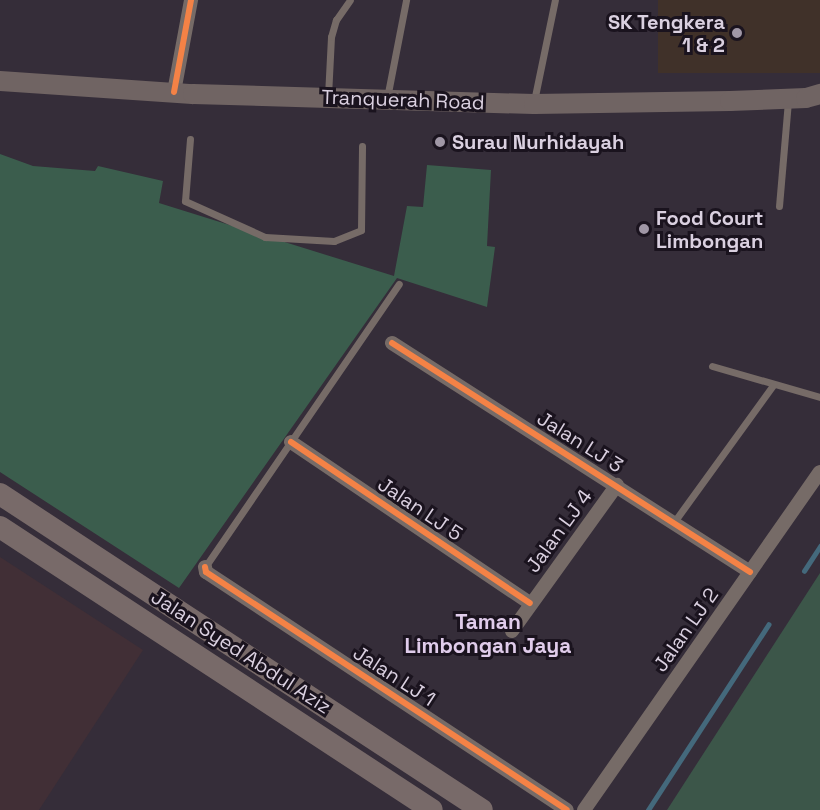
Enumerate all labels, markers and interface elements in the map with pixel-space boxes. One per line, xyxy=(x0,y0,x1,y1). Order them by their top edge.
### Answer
place label: SK Tengkera 1 & 2 xyxy=(607,10,725,57)
marker: SK Tengkera 1 & 2 xyxy=(730,26,744,40)
street label: Tranquerah Road xyxy=(321,85,485,115)
place label: Surau Nurhidayah xyxy=(452,130,624,154)
marker: Surau Nurhidayah xyxy=(433,135,447,149)
place label: Food Court Limbongan xyxy=(656,206,763,253)
marker: Food Court Limbongan xyxy=(637,222,651,236)
street label: Jalan LJ 3 xyxy=(533,406,627,478)
street label: Jalan LJ 5 xyxy=(373,472,467,546)
street label: Jalan LJ 4 xyxy=(521,485,597,577)
street label: Jalan LJ 2 xyxy=(648,584,724,676)
street label: Jalan Syed Abdul Aziz xyxy=(146,585,336,719)
district label: Taman Limbongan Jaya xyxy=(405,609,571,659)
street label: Jalan LJ 1 xyxy=(348,641,440,711)

